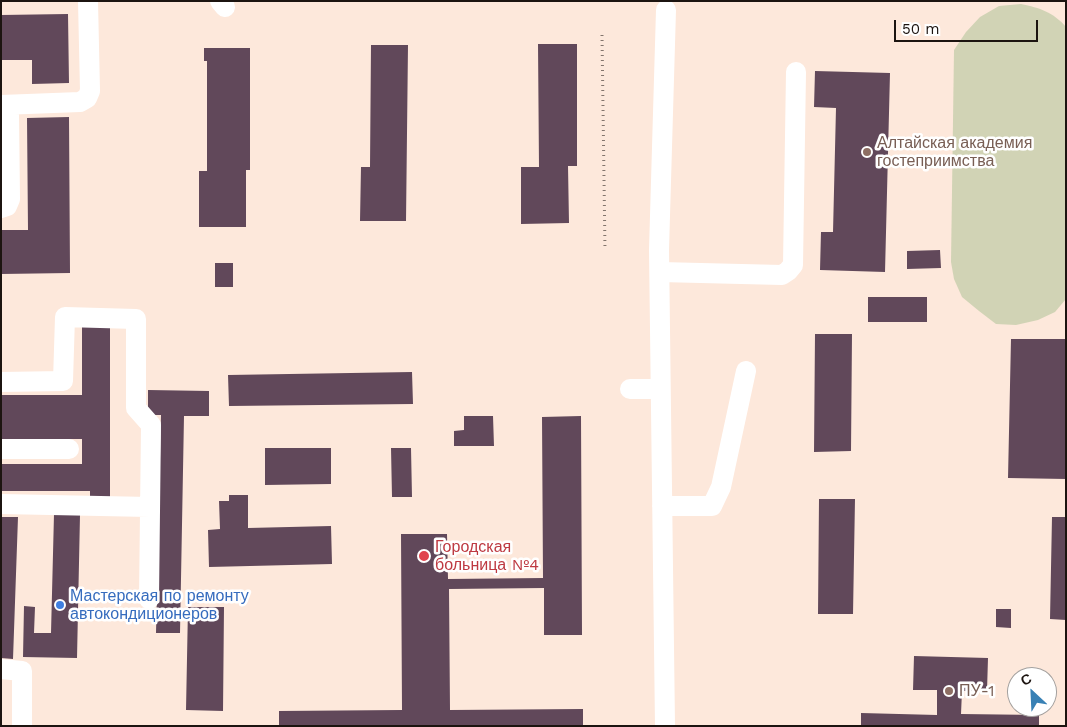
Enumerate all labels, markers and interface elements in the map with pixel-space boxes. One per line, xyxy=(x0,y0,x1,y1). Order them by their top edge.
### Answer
scale bar xyxy=(897,10,1041,42)
text: 50 m xyxy=(902,20,939,38)
place label: Алтайская академия гостеприимства xyxy=(877,133,1032,171)
marker: Алтайская академия гостеприимства xyxy=(861,146,873,158)
place label: Городская больница №4 xyxy=(435,537,539,575)
marker: Городская больница №4 xyxy=(417,549,431,563)
place label: Мастерская по ремонту автокондиционеров xyxy=(70,586,249,624)
marker: Мастерская по ремонту автокондиционеров xyxy=(54,599,66,611)
north arrow xyxy=(1007,667,1057,717)
text: С xyxy=(1018,670,1034,689)
place label: ПУ-1 xyxy=(959,681,994,701)
marker: ПУ-1 xyxy=(943,685,955,697)

